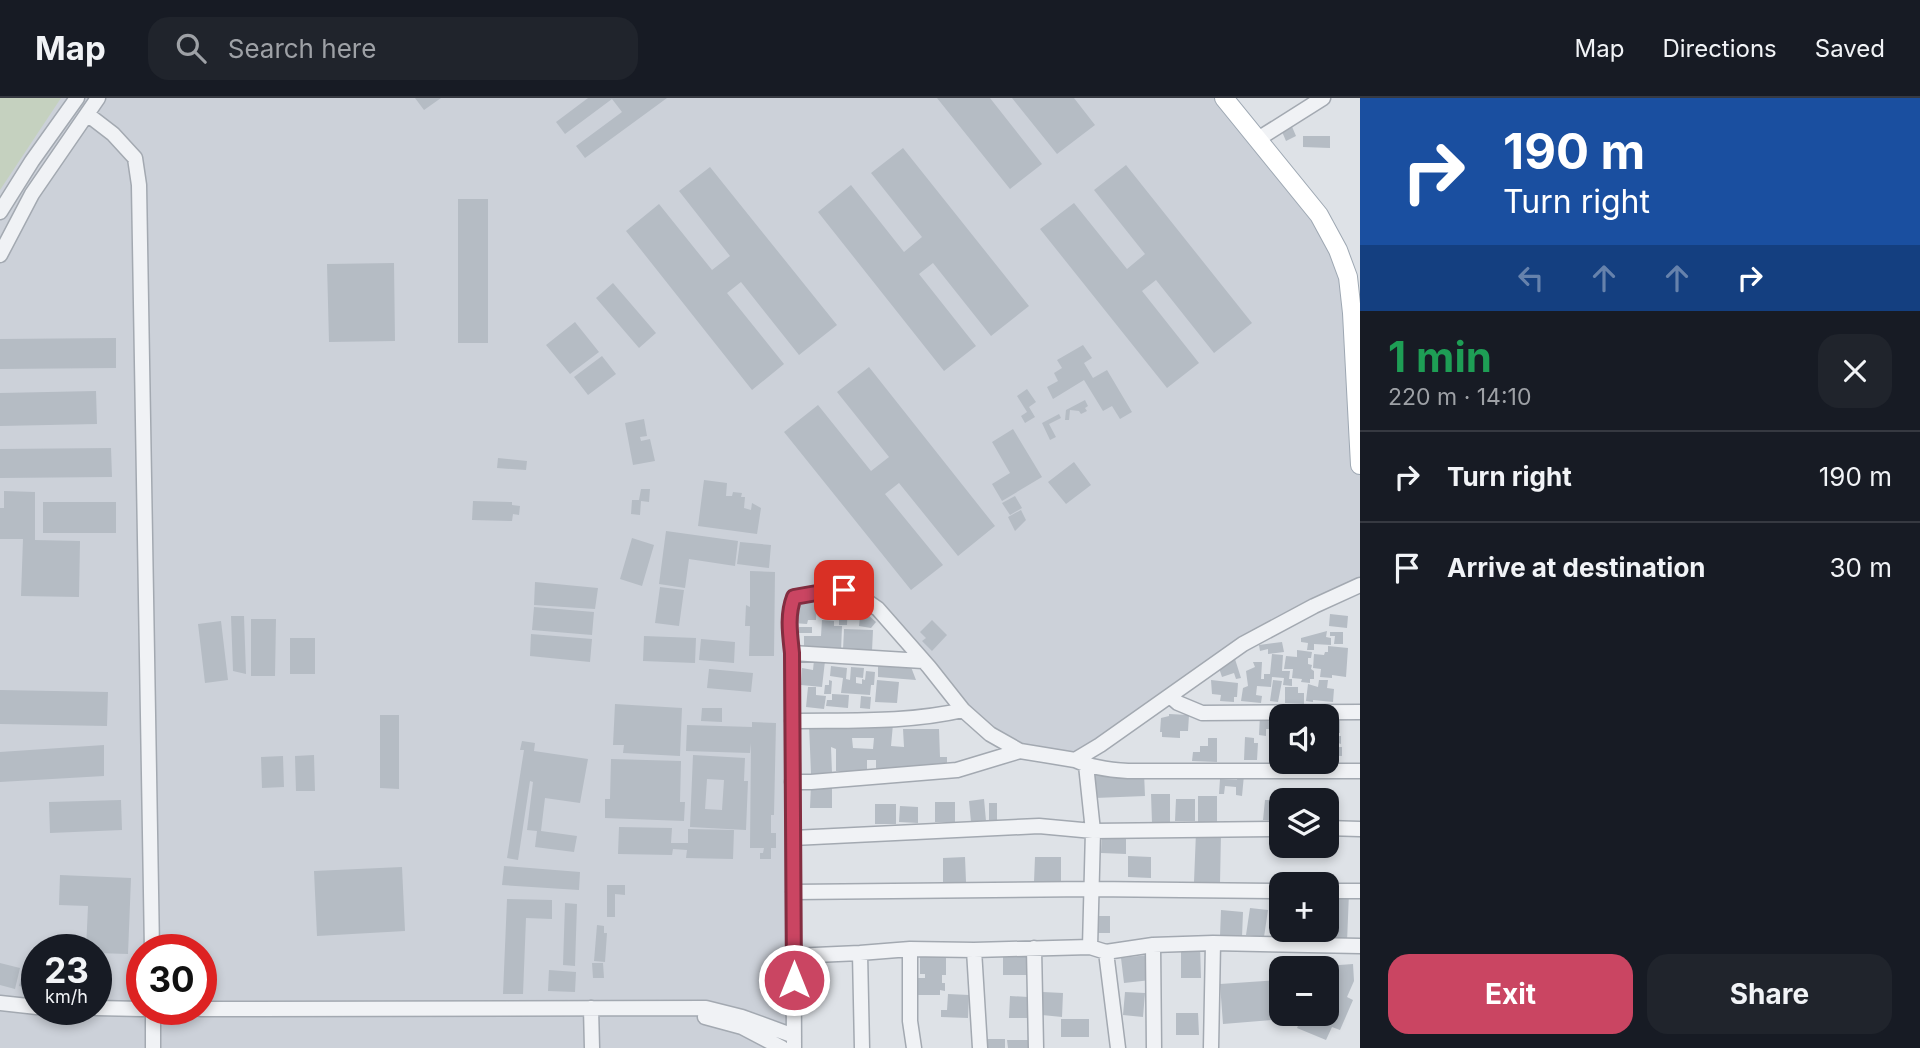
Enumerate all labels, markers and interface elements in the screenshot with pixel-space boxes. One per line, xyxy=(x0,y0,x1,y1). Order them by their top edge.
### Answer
search box xyxy=(148,17,638,80)
text: Map xyxy=(35,28,106,68)
icon: search xyxy=(172,29,210,67)
text: Search here xyxy=(228,33,376,64)
text: Map xyxy=(1575,34,1624,63)
text: Directions xyxy=(1662,34,1777,63)
text: Saved xyxy=(1815,34,1885,63)
text: 190 m xyxy=(1503,122,1645,181)
icon: right xyxy=(1388,126,1479,217)
text: Turn right xyxy=(1503,182,1650,221)
icon: left xyxy=(1512,259,1550,297)
icon: ahead xyxy=(1585,259,1623,297)
icon: ahead xyxy=(1658,259,1696,297)
icon: right xyxy=(1731,259,1769,297)
text: 1 min xyxy=(1388,331,1492,382)
button: close xyxy=(1818,334,1892,408)
text: 220 m · 14:10 xyxy=(1388,383,1531,411)
icon: right xyxy=(1388,458,1426,496)
text: Turn right xyxy=(1447,461,1572,492)
text: 190 m xyxy=(1819,461,1892,492)
icon: arrive xyxy=(1388,549,1426,587)
text: Arrive at destination xyxy=(1447,552,1706,583)
text: 30 m xyxy=(1829,552,1892,583)
pin xyxy=(814,560,874,620)
icon: arrive xyxy=(825,571,863,609)
map controls xyxy=(1269,704,1339,1026)
button: sound xyxy=(1269,704,1339,774)
button: layers xyxy=(1269,788,1339,858)
button: + xyxy=(1269,872,1339,942)
speed limit sign: 30 xyxy=(126,934,217,1025)
position arrow xyxy=(757,943,831,1017)
text: 23 xyxy=(44,949,89,991)
button: Exit xyxy=(1388,954,1633,1034)
button: Share xyxy=(1647,954,1892,1034)
button: − xyxy=(1269,956,1339,1026)
text: km/h xyxy=(45,986,88,1007)

